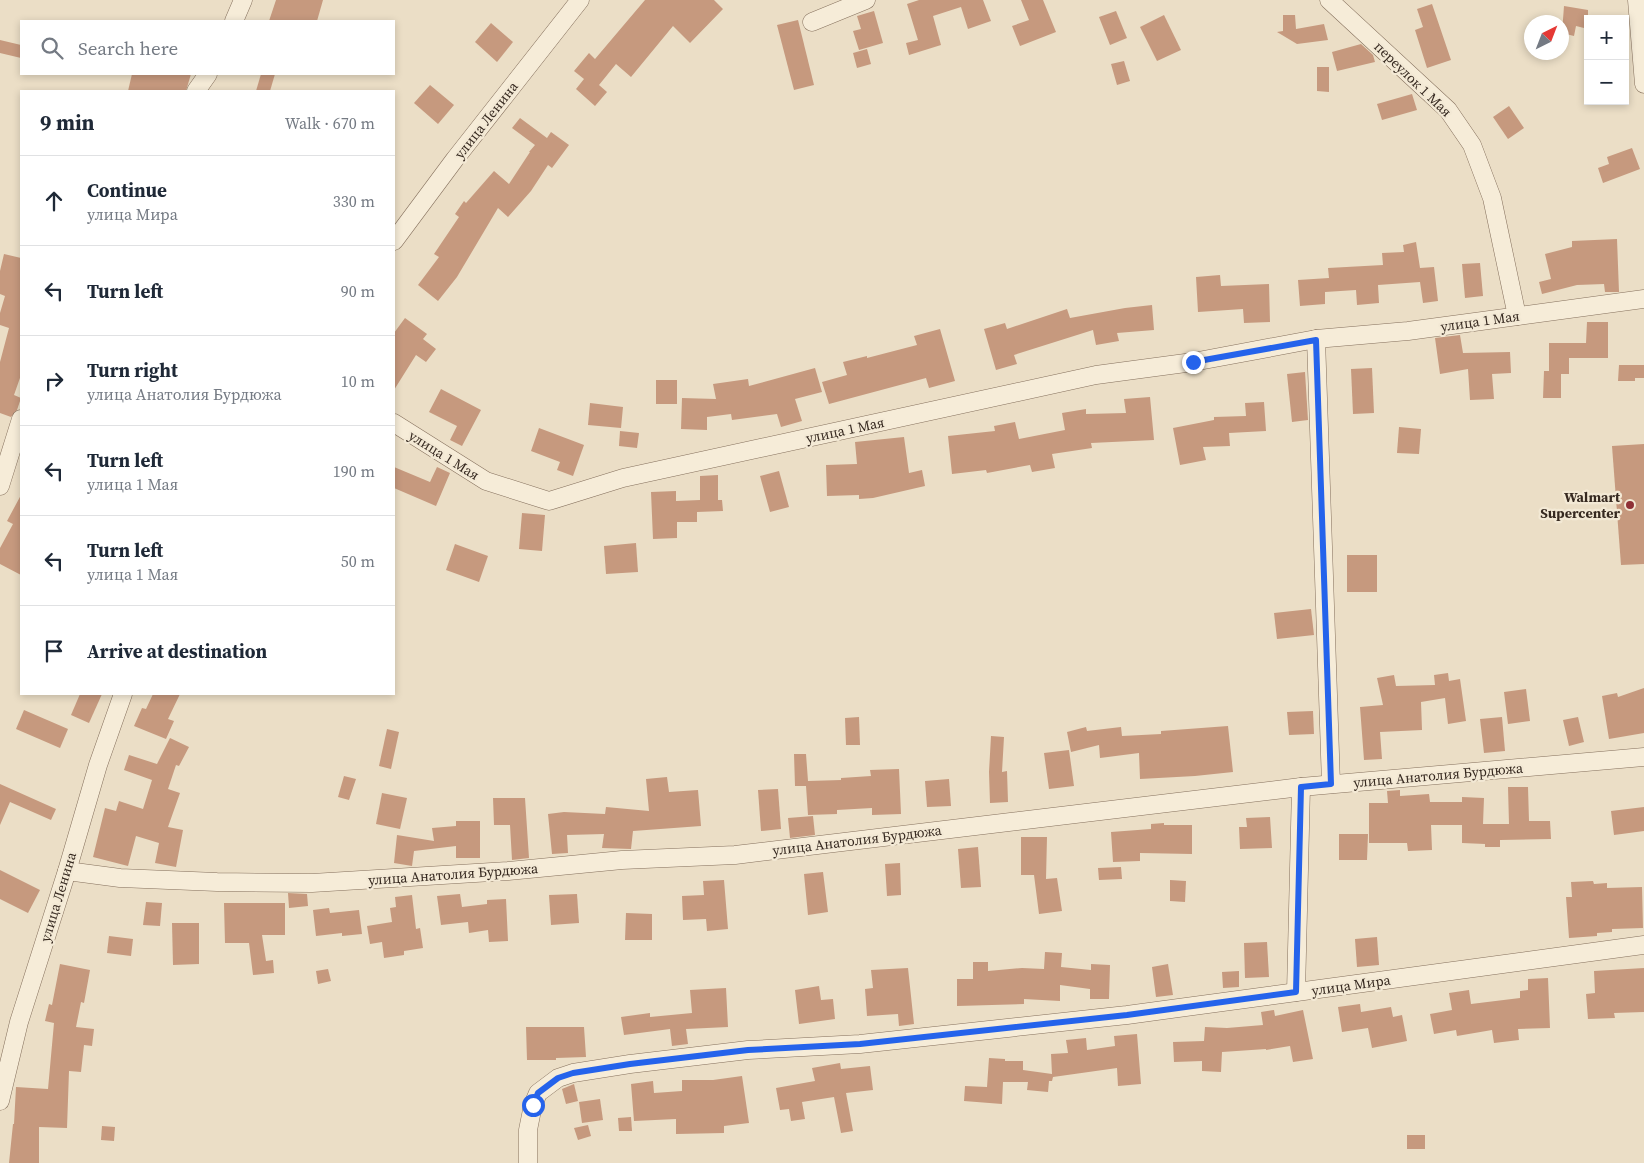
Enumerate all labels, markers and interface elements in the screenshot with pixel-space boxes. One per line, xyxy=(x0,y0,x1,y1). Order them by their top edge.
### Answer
north arrow xyxy=(1524,15,1569,60)
map controls xyxy=(1584,15,1629,105)
button: + xyxy=(1584,15,1629,60)
search box xyxy=(20,20,395,75)
icon: search xyxy=(38,34,66,62)
text: Search here xyxy=(78,35,178,61)
street label: переулок 1 Мая xyxy=(1370,37,1456,121)
button: − xyxy=(1584,60,1629,105)
street label: улица Ленина xyxy=(449,76,523,163)
text: 9 min xyxy=(40,108,95,137)
text: Walk · 670 m xyxy=(285,112,375,134)
text: Continue xyxy=(87,177,167,203)
icon: ahead xyxy=(40,187,68,215)
text: 330 m xyxy=(333,190,375,212)
text: улица Мира xyxy=(87,203,178,225)
icon: left xyxy=(40,277,68,305)
text: Turn left xyxy=(87,278,163,304)
text: 90 m xyxy=(341,280,375,302)
street label: улица 1 Мая xyxy=(1439,306,1521,336)
route end xyxy=(1182,351,1205,374)
text: Turn right xyxy=(87,357,178,383)
icon: right xyxy=(40,367,68,395)
text: 10 m xyxy=(341,370,375,392)
text: улица Анатолия Бурдюжа xyxy=(87,383,282,405)
street label: улица 1 Мая xyxy=(804,412,886,448)
street label: улица 1 Мая xyxy=(405,425,483,485)
text: Turn left xyxy=(87,447,163,473)
icon: left xyxy=(40,457,68,485)
text: 190 m xyxy=(333,460,375,482)
text: улица 1 Мая xyxy=(87,473,178,495)
place label: Walmart Supercenter xyxy=(1540,487,1621,523)
marker: Walmart Supercenter xyxy=(1624,499,1636,511)
text: Turn left xyxy=(87,537,163,563)
icon: left xyxy=(40,547,68,575)
text: 50 m xyxy=(341,550,375,572)
text: улица 1 Мая xyxy=(87,563,178,585)
icon: arrive xyxy=(40,637,68,665)
text: Arrive at destination xyxy=(87,638,267,664)
street label: улица Анатолия Бурдюжа xyxy=(1352,758,1525,792)
street label: улица Анатолия Бурдюжа xyxy=(771,820,944,860)
street label: улица Ленина xyxy=(35,849,81,944)
street label: улица Анатолия Бурдюжа xyxy=(367,858,539,890)
street label: улица Мира xyxy=(1310,969,1393,1000)
route start xyxy=(522,1094,545,1117)

